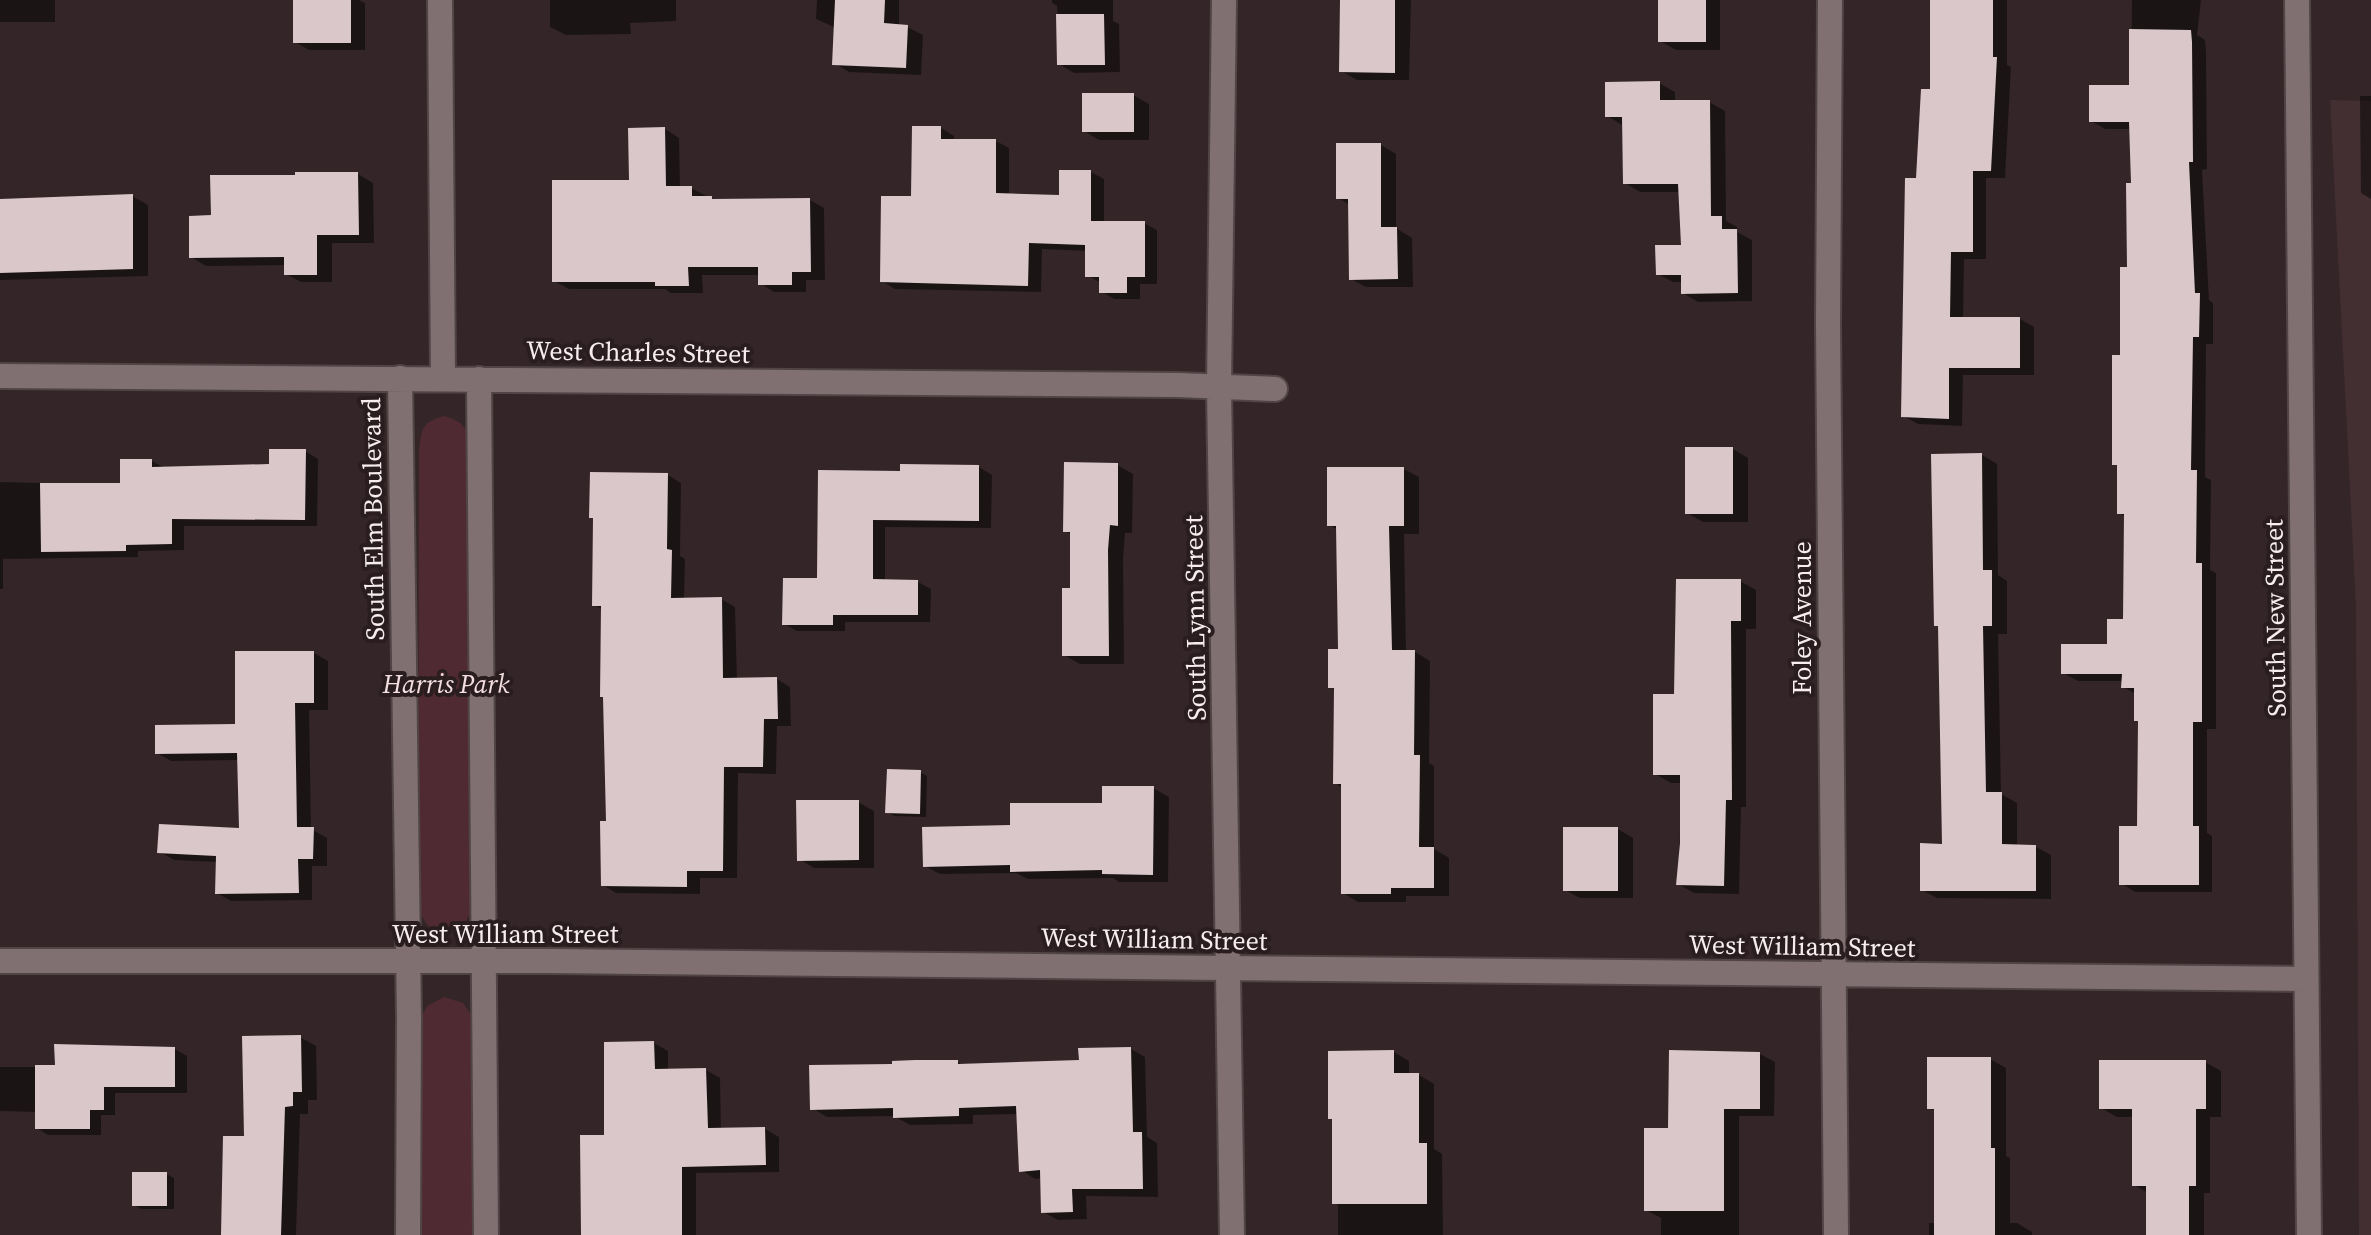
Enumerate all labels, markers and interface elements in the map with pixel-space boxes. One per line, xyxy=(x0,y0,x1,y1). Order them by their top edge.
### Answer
street label: West Charles Street xyxy=(526,332,751,372)
street label: South Elm Boulevard xyxy=(353,397,393,641)
street label: South Lynn Street xyxy=(1175,514,1215,721)
street label: South New Street xyxy=(2255,518,2295,717)
street label: Foley Avenue xyxy=(1784,541,1820,695)
park label: Harris Park xyxy=(382,666,510,702)
street label: West William Street xyxy=(392,916,619,952)
street label: West William Street xyxy=(1040,919,1268,959)
street label: West William Street xyxy=(1688,926,1916,966)

